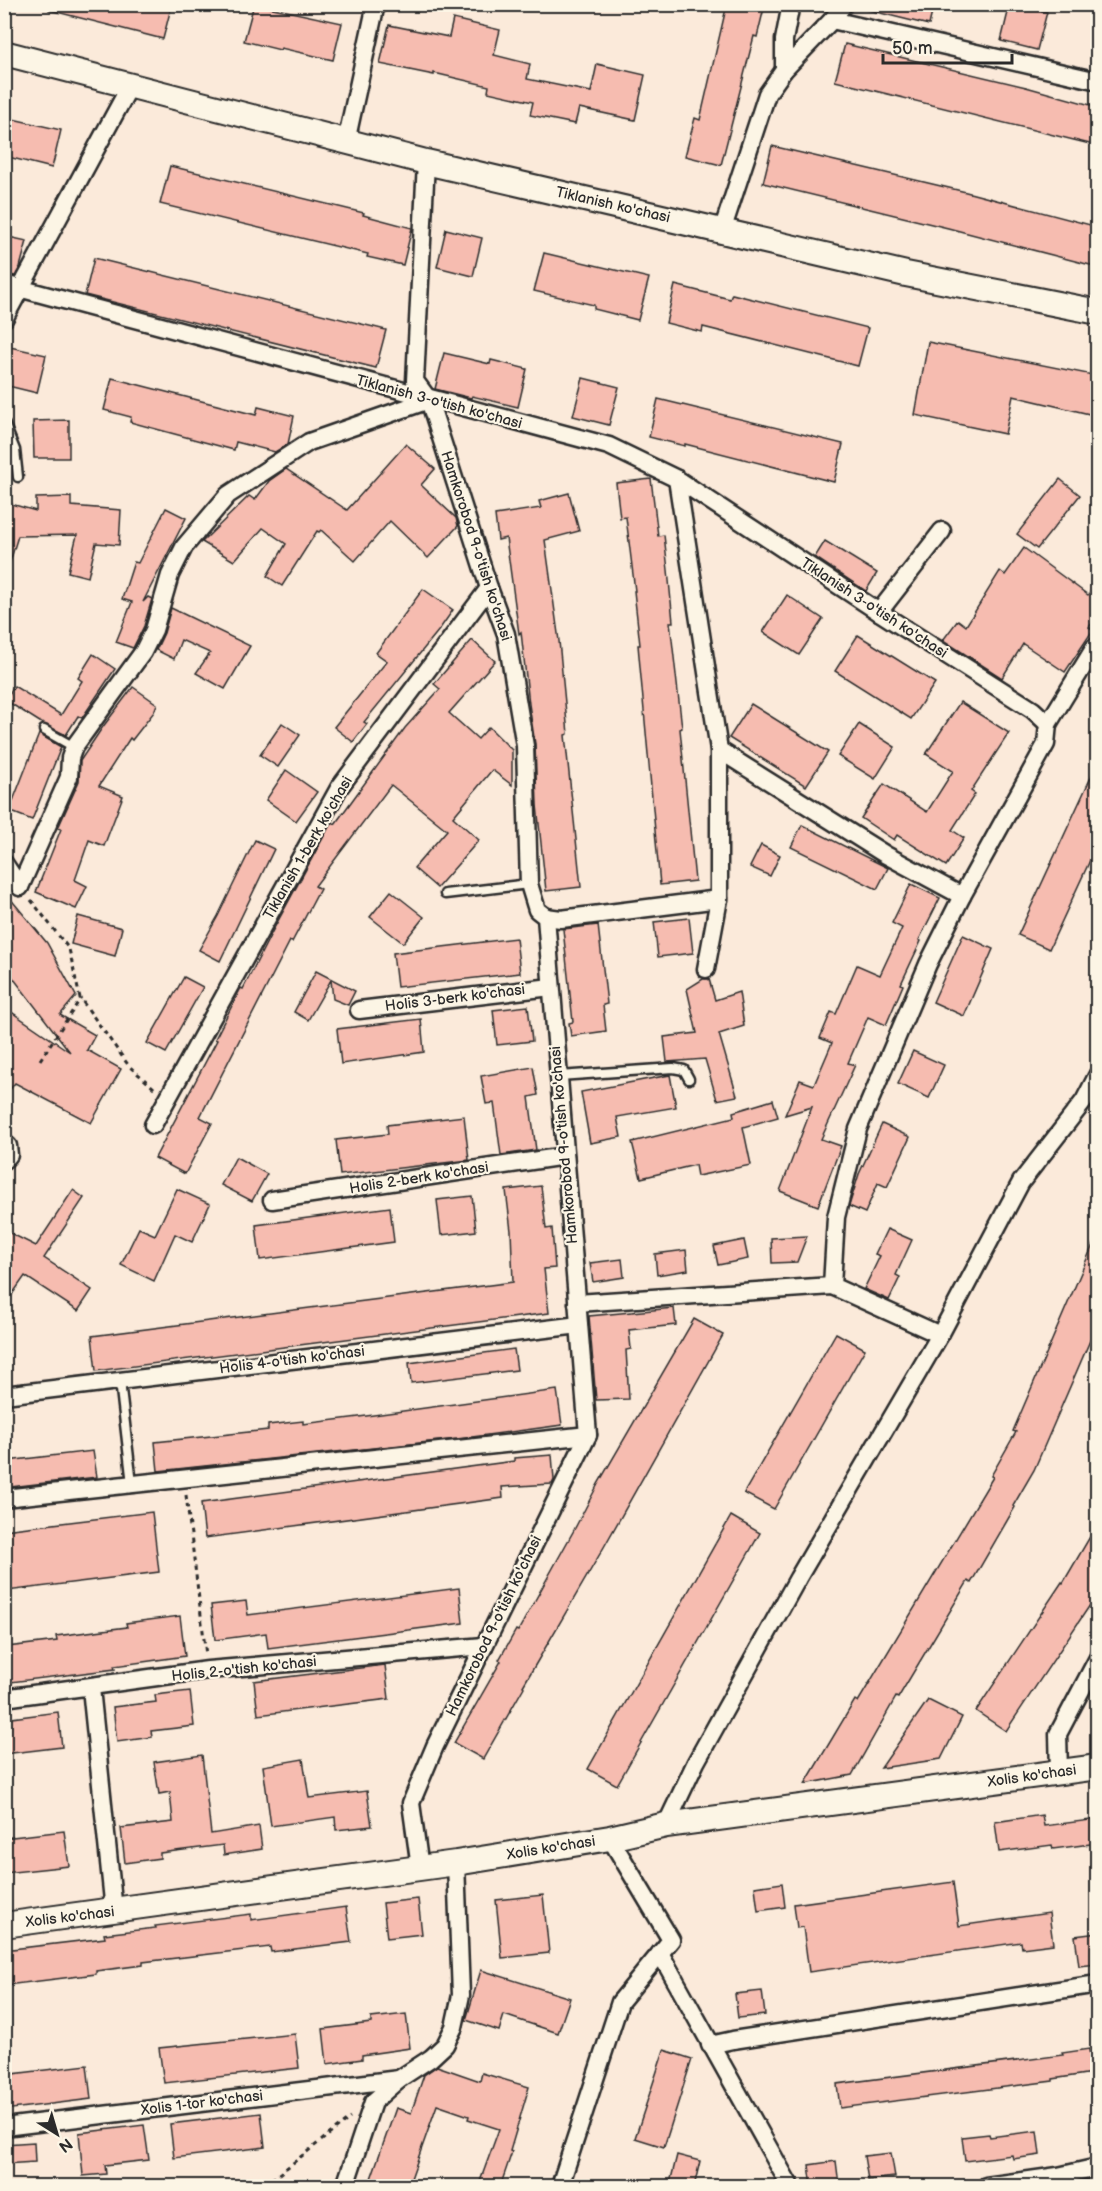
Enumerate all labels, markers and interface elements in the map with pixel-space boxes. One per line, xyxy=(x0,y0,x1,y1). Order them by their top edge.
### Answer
scale bar xyxy=(883,27,1012,65)
text: 50 m xyxy=(892,38,933,59)
street label: Tiklanish ko'chasi xyxy=(554,183,672,227)
street label: Tiklanish 3-o'tish ko'chasi xyxy=(354,371,524,433)
street label: Hamkorobod 9-o'tish ko'chasi xyxy=(436,449,516,643)
street label: Tiklanish 3-o'tish ko'chasi xyxy=(797,553,951,663)
street label: Tiklanish 1-berk ko'chasi xyxy=(259,773,357,923)
street label: Holis 3-berk ko'chasi xyxy=(384,980,526,1016)
street label: Hamkorobod 9-o'tish ko'chasi xyxy=(546,1045,582,1245)
street label: Holis 2-berk ko'chasi xyxy=(348,1158,490,1198)
street label: Holis 4-o'tish ko'chasi xyxy=(218,1342,366,1378)
street label: Hamkorobod 9-o'tish ko'chasi xyxy=(442,1533,546,1719)
street label: Holis 2-o'tish ko'chasi xyxy=(170,1652,318,1686)
street label: Xolis ko'chasi xyxy=(985,1760,1078,1792)
street label: Xolis ko'chasi xyxy=(504,1832,597,1865)
street label: Xolis ko'chasi xyxy=(23,1902,116,1932)
street label: Xolis 1-tor ko'chasi xyxy=(139,2086,264,2120)
north arrow xyxy=(27,2104,87,2164)
text: N xyxy=(55,2134,76,2156)

